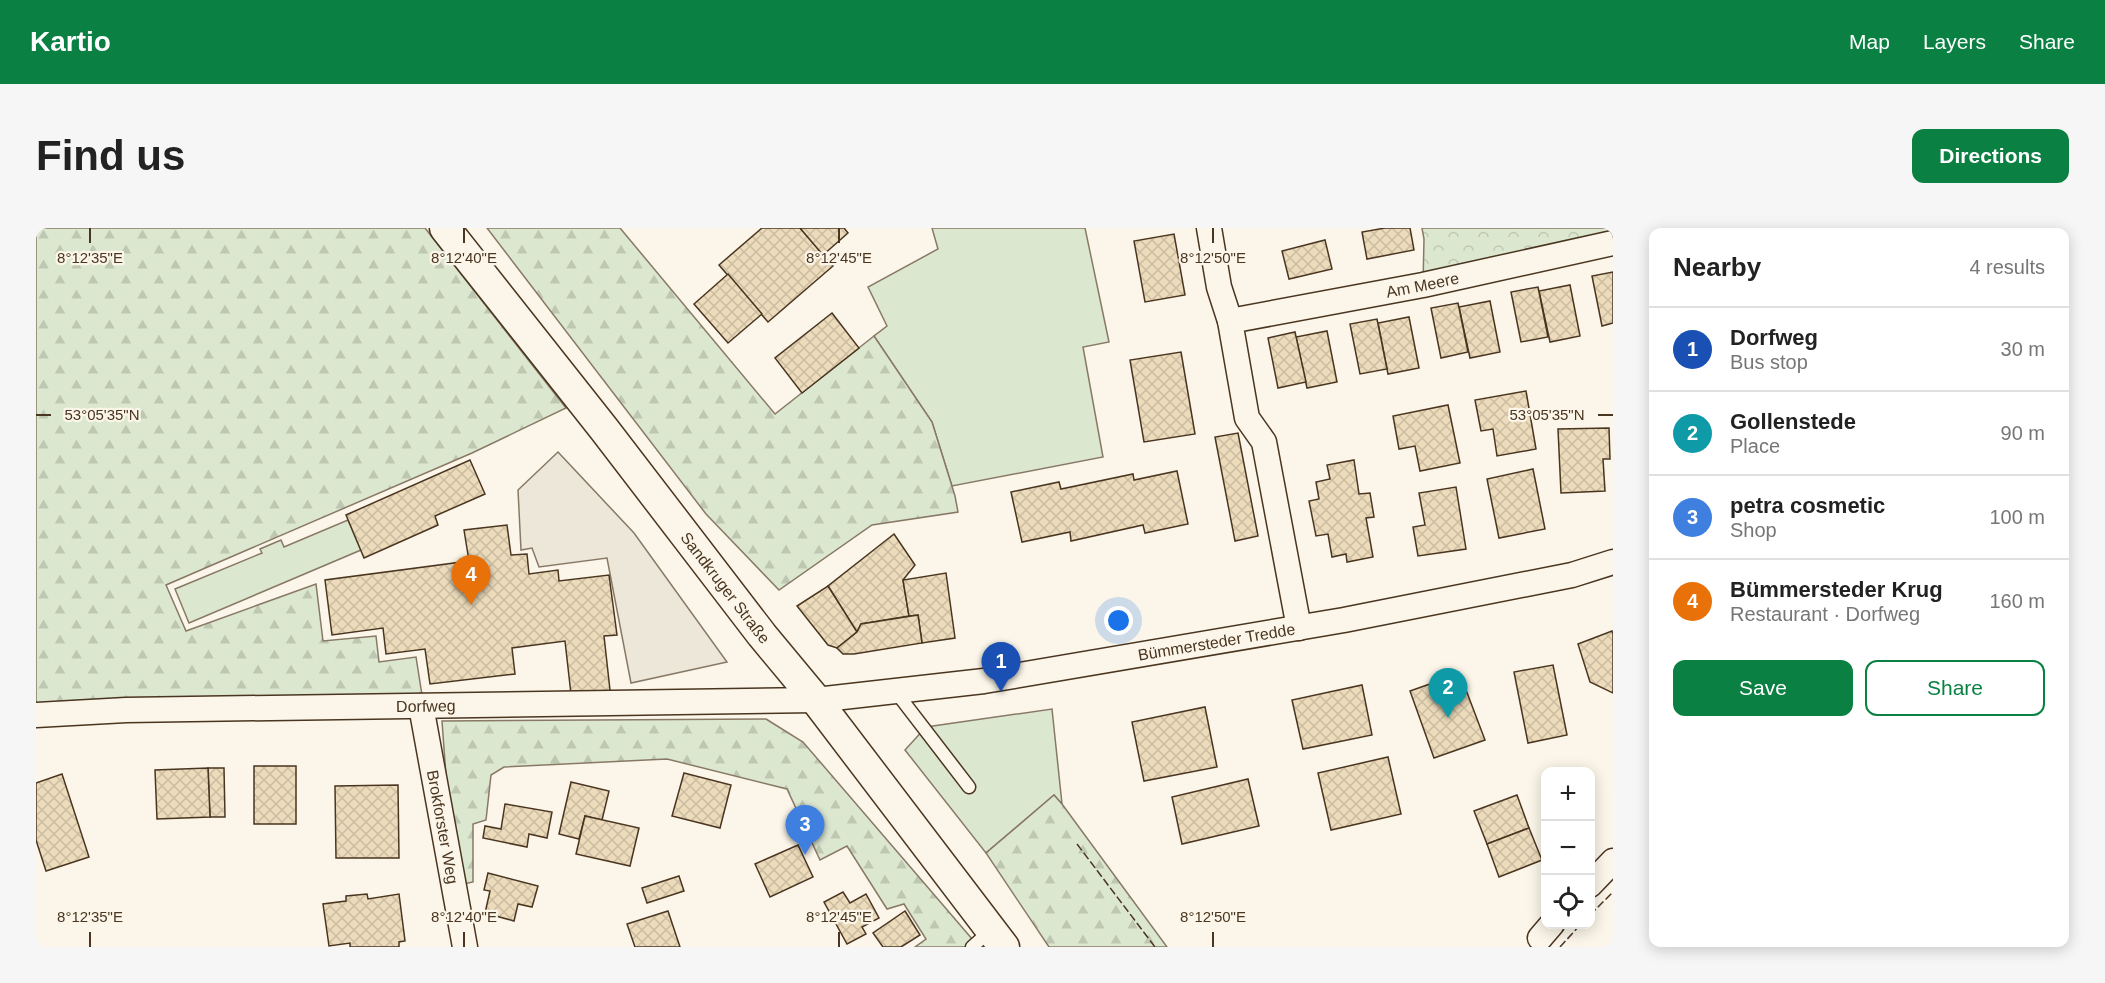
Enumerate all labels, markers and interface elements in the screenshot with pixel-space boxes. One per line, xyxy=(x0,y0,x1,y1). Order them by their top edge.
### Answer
text: Kartio xyxy=(30,26,111,57)
text: Map xyxy=(1849,30,1890,53)
text: Layers xyxy=(1923,30,1986,53)
text: Share xyxy=(2019,30,2075,53)
button: Directions xyxy=(1912,129,2069,183)
text: Find us xyxy=(36,132,185,179)
text: 8°12'35"E xyxy=(57,249,123,266)
text: 8°12'40"E xyxy=(431,249,497,266)
text: 8°12'45"E xyxy=(806,249,872,266)
text: 8°12'50"E xyxy=(1180,249,1246,266)
text: Nearby xyxy=(1673,252,1761,282)
text: 4 results xyxy=(1969,256,2045,278)
street label: Am Meere xyxy=(1385,269,1461,301)
text: Dorfweg xyxy=(1730,325,1818,350)
text: 1 xyxy=(1687,338,1698,360)
text: 30 m xyxy=(2001,338,2045,360)
text: Bus stop xyxy=(1730,351,1808,373)
text: 53°05'35"N xyxy=(64,406,140,423)
text: 53°05'35"N xyxy=(1509,406,1585,423)
text: Gollenstede xyxy=(1730,409,1856,434)
text: 2 xyxy=(1687,422,1698,444)
text: 90 m xyxy=(2001,422,2045,444)
text: Place xyxy=(1730,435,1780,457)
text: petra cosmetic xyxy=(1730,493,1885,518)
text: 3 xyxy=(1687,506,1698,528)
text: 100 m xyxy=(1989,506,2045,528)
text: Shop xyxy=(1730,519,1777,541)
street label: Sandkruger Straße xyxy=(677,529,773,647)
pin: 4 xyxy=(452,556,490,605)
text: Bümmersteder Krug xyxy=(1730,577,1943,602)
text: 4 xyxy=(1687,590,1698,612)
text: 160 m xyxy=(1989,590,2045,612)
text: Restaurant · Dorfweg xyxy=(1730,603,1920,625)
your location xyxy=(1104,606,1133,635)
street label: Bümmersteder Tredde xyxy=(1137,620,1297,664)
pin: 1 xyxy=(982,642,1020,692)
button: Save xyxy=(1673,660,1853,716)
button: Share xyxy=(1865,660,2045,716)
pin: 2 xyxy=(1428,668,1468,718)
street label: Dorfweg xyxy=(396,697,456,715)
map controls xyxy=(1541,767,1595,929)
button: + xyxy=(1541,767,1595,821)
street label: Brokforster Weg xyxy=(424,769,461,885)
pin: 3 xyxy=(786,806,824,855)
button: − xyxy=(1541,821,1595,875)
button: locate xyxy=(1541,875,1595,929)
text: 8°12'35"E xyxy=(57,908,123,925)
text: 8°12'40"E xyxy=(431,908,497,925)
text: 8°12'45"E xyxy=(806,908,872,925)
text: 8°12'50"E xyxy=(1180,908,1246,925)

